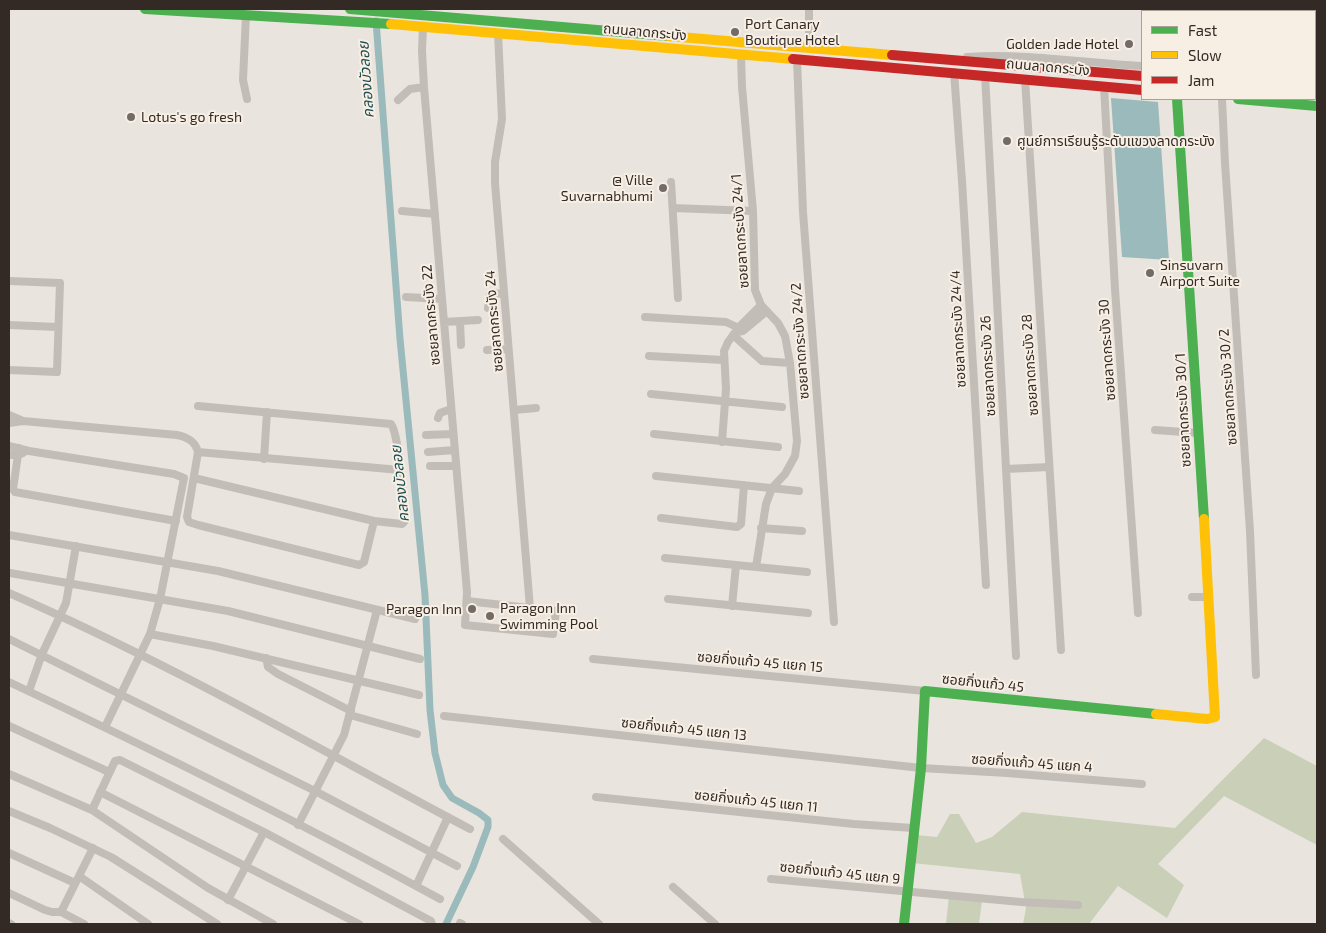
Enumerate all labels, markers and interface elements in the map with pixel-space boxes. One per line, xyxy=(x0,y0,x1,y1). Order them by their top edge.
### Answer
legend xyxy=(1141,10,1316,100)
place label: Port Canary Boutique Hotel xyxy=(745,16,839,48)
street label: ถนนลาดกระบัง xyxy=(603,20,687,44)
text: Fast xyxy=(1188,21,1217,39)
marker: Port Canary Boutique Hotel xyxy=(729,26,741,38)
place label: Golden Jade Hotel xyxy=(1006,36,1119,52)
marker: Golden Jade Hotel xyxy=(1123,38,1135,50)
water label: คลองบัวลอย xyxy=(354,41,378,119)
text: Slow xyxy=(1188,46,1222,64)
street label: ถนนลาดกระบัง xyxy=(1006,55,1090,79)
text: Jam xyxy=(1188,71,1214,89)
place label: Lotus's go fresh xyxy=(141,109,242,125)
marker: Lotus's go fresh xyxy=(125,111,137,123)
place label: ศูนย์การเรียนรู้ระดับแขวงลาดกระบัง xyxy=(1017,133,1215,149)
marker: ศูนย์การเรียนรู้ระดับแขวงลาดกระบัง xyxy=(1001,135,1013,147)
place label: @ Ville Suvarnabhumi xyxy=(561,172,653,204)
street label: ซอยลาดกระบัง 24/1 xyxy=(728,173,752,289)
marker: @ Ville Suvarnabhumi xyxy=(657,182,669,194)
place label: Sinsuvarn Airport Suite xyxy=(1160,257,1240,290)
street label: ซอยลาดกระบัง 22 xyxy=(418,264,444,366)
marker: Sinsuvarn Airport Suite xyxy=(1144,267,1156,279)
street label: ซอยลาดกระบัง 24 xyxy=(481,269,507,373)
street label: ซอยลาดกระบัง 24/4 xyxy=(947,270,969,388)
street label: ซอยลาดกระบัง 24/2 xyxy=(788,282,812,400)
street label: ซอยลาดกระบัง 30 xyxy=(1095,299,1119,401)
street label: ซอยลาดกระบัง 28 xyxy=(1018,314,1042,416)
street label: ซอยลาดกระบัง 26 xyxy=(977,315,999,417)
street label: ซอยลาดกระบัง 30/2 xyxy=(1216,328,1240,446)
street label: ซอยลาดกระบัง 30/1 xyxy=(1172,352,1194,468)
water label: คลองบัวลอย xyxy=(387,445,413,523)
place label: Paragon Inn Swimming Pool xyxy=(500,600,598,632)
place label: Paragon Inn xyxy=(386,601,462,617)
marker: Paragon Inn xyxy=(466,603,478,615)
marker: Paragon Inn Swimming Pool xyxy=(484,610,496,622)
street label: ซอยกิ่งแก้ว 45 แยก 15 xyxy=(696,648,824,676)
street label: ซอยกิ่งแก้ว 45 xyxy=(941,670,1025,696)
street label: ซอยกิ่งแก้ว 45 แยก 13 xyxy=(620,714,748,744)
street label: ซอยกิ่งแก้ว 45 แยก 4 xyxy=(971,750,1093,776)
street label: ซอยกิ่งแก้ว 45 แยก 11 xyxy=(693,786,819,816)
street label: ซอยกิ่งแก้ว 45 แยก 9 xyxy=(779,858,901,888)

